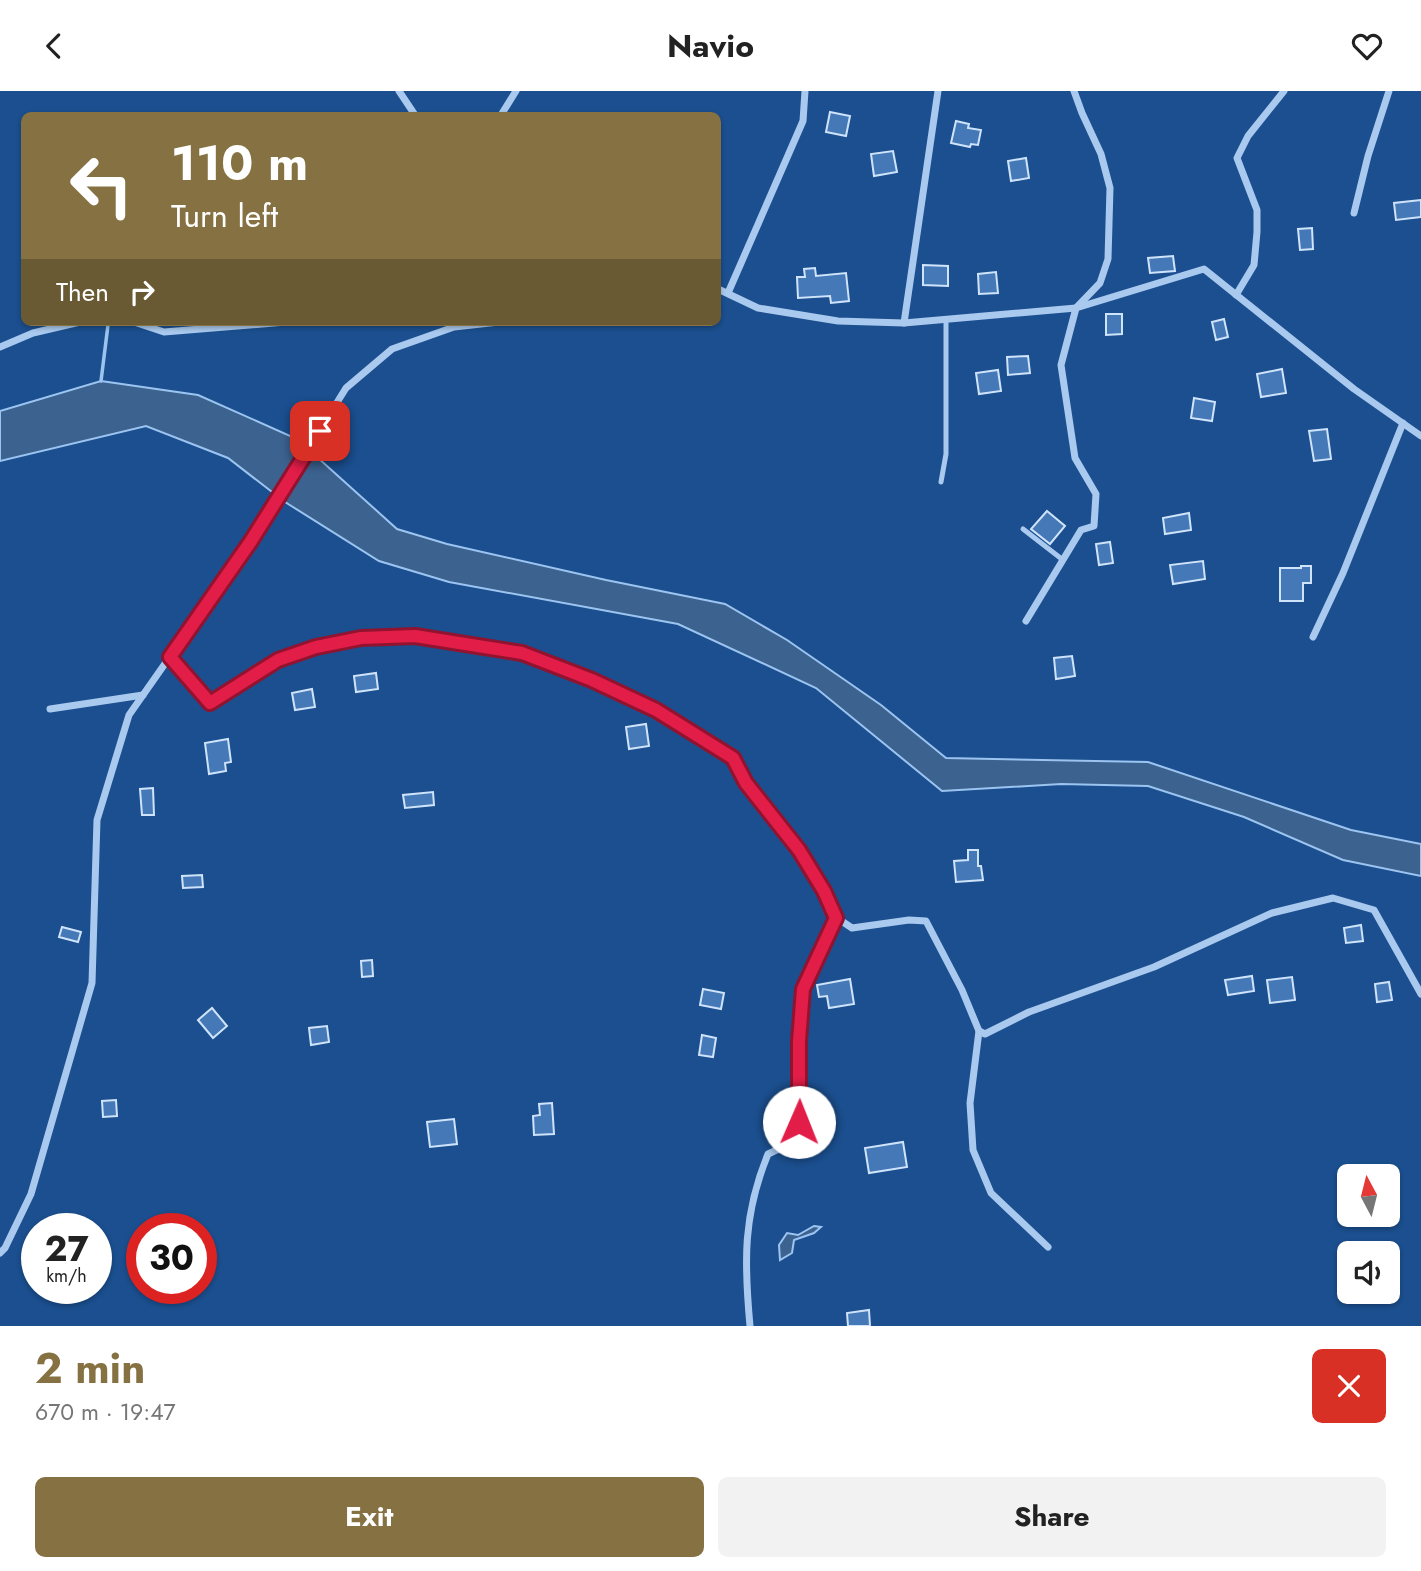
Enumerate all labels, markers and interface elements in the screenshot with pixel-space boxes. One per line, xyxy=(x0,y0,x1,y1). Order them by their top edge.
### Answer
text: Navio xyxy=(667,23,754,69)
icon: back xyxy=(35,27,73,65)
icon: heart xyxy=(1348,27,1386,65)
text: 110 m xyxy=(171,128,308,198)
icon: left xyxy=(56,140,147,231)
text: Turn left xyxy=(171,193,278,239)
text: Then xyxy=(56,273,109,311)
icon: right xyxy=(123,273,161,311)
pin xyxy=(290,401,350,461)
icon: arrive xyxy=(301,412,339,450)
position arrow xyxy=(762,1085,836,1159)
north arrow xyxy=(1337,1164,1400,1227)
map controls xyxy=(1337,1164,1400,1304)
speed limit sign: 30 xyxy=(126,1213,217,1304)
text: 27 xyxy=(44,1224,89,1274)
button: sound xyxy=(1337,1241,1400,1304)
text: km/h xyxy=(46,1263,87,1289)
text: 2 min xyxy=(35,1338,145,1399)
button: close xyxy=(1312,1349,1386,1423)
text: 670 m · 19:47 xyxy=(35,1395,176,1429)
button: Exit xyxy=(35,1477,704,1557)
button: Share xyxy=(718,1477,1386,1557)

